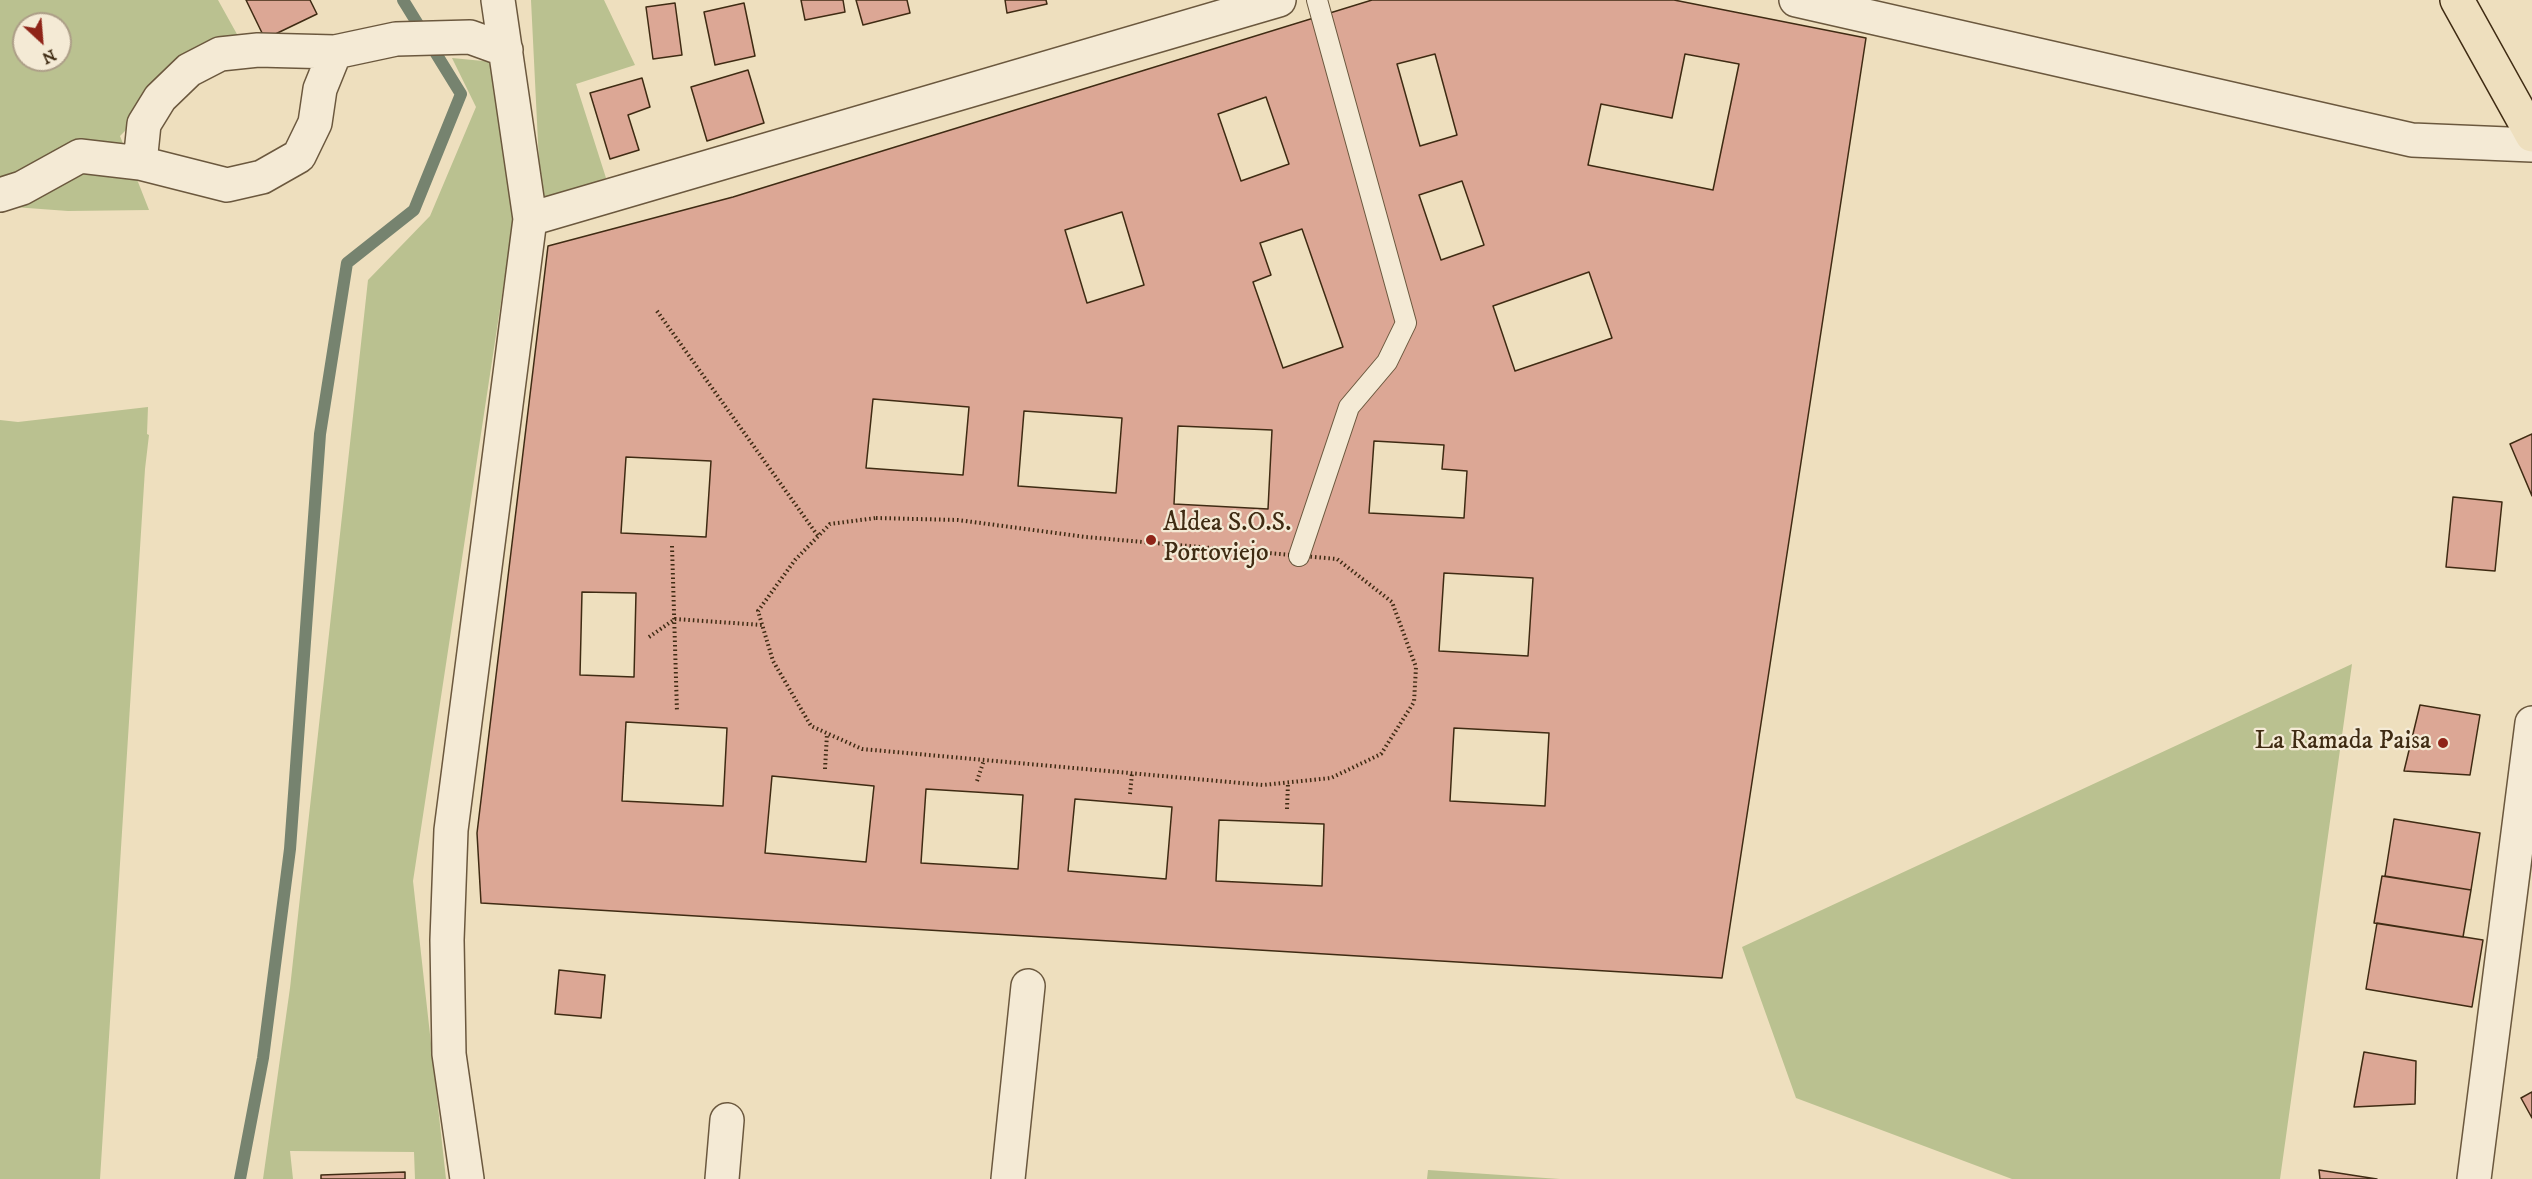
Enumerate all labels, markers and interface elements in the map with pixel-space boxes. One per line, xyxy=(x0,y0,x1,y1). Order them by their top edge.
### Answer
north arrow xyxy=(12,12,72,72)
text: N xyxy=(39,45,59,68)
place label: Aldea S.O.S. Portoviejo xyxy=(1163,509,1291,570)
marker: Aldea S.O.S. Portoviejo xyxy=(1144,533,1158,547)
place label: La Ramada Paisa xyxy=(2255,727,2431,759)
marker: La Ramada Paisa xyxy=(2436,736,2450,750)

